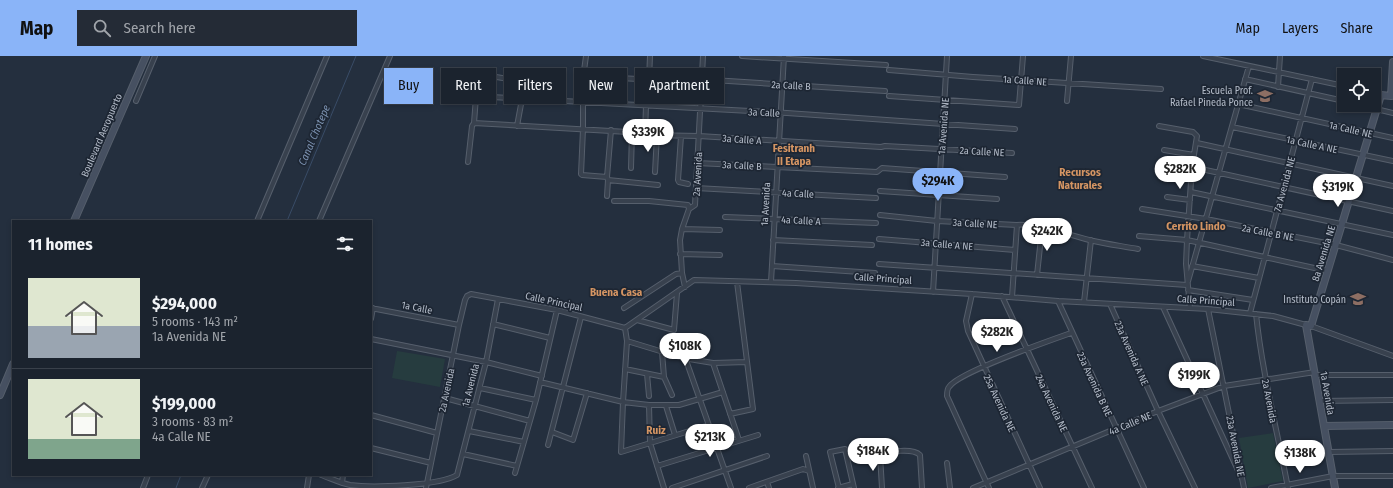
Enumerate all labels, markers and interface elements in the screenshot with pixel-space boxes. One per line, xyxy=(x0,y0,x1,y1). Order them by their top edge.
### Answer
search box xyxy=(77,10,357,46)
text: Map xyxy=(20,17,53,40)
icon: search xyxy=(91,17,113,39)
text: Search here xyxy=(123,19,196,37)
text: Map xyxy=(1236,20,1260,37)
text: Layers xyxy=(1282,20,1318,37)
text: Share xyxy=(1340,20,1373,37)
chip: Buy xyxy=(384,68,433,104)
chip: Rent xyxy=(441,68,496,104)
chip: Filters xyxy=(504,68,566,104)
chip: New xyxy=(574,68,627,104)
chip: Apartment xyxy=(635,68,724,104)
map controls xyxy=(1337,68,1381,112)
button: locate xyxy=(1337,68,1381,112)
street label: 1a Calle NE xyxy=(1002,73,1048,89)
street label: 2a Calle B xyxy=(771,79,811,93)
place label: Escuela Prof. Rafael Pineda Ponce xyxy=(1170,85,1253,109)
school or university icon: Escuela Prof. Rafael Pineda Ponce xyxy=(1256,87,1274,105)
street label: Boulevard Aeropuerto xyxy=(79,92,125,179)
street label: 1a Avenida NE xyxy=(936,97,952,155)
water label: Canal Chotepe xyxy=(296,103,333,167)
street label: 3a Calle xyxy=(748,106,780,120)
pin: $339K xyxy=(620,119,676,153)
street label: 1a Calle NE xyxy=(1328,119,1374,141)
text: $339K xyxy=(632,124,664,139)
street label: 3a Calle A xyxy=(722,133,763,147)
street label: 1a Calle A NE xyxy=(1285,134,1339,156)
district label: Fesitranh II Etapa xyxy=(773,142,815,168)
street label: 2a Calle NE xyxy=(959,145,1005,159)
street label: 2a Avenida xyxy=(691,152,705,196)
street label: 7a Avenida NE xyxy=(1272,155,1298,213)
pin: $282K xyxy=(1152,156,1208,190)
street label: 3a Calle B xyxy=(722,159,763,173)
text: $282K xyxy=(1164,161,1196,176)
district label: Recursos Naturales xyxy=(1058,166,1102,192)
pin: $294K xyxy=(910,168,966,202)
text: $294K xyxy=(921,173,955,188)
pin: $319K xyxy=(1310,174,1366,208)
text: $319K xyxy=(1322,179,1354,194)
street label: 1a Avenida xyxy=(759,182,773,226)
street label: 4a Calle xyxy=(782,187,814,201)
street label: 4a Calle A xyxy=(781,214,822,228)
street label: 3a Calle NE xyxy=(952,217,998,231)
pin: $242K xyxy=(1019,218,1075,252)
district label: Cerrito Lindo xyxy=(1166,220,1226,233)
street label: 2a Calle B NE xyxy=(1241,222,1295,244)
text: $242K xyxy=(1031,223,1063,238)
street label: 8a Avenida NE xyxy=(1310,224,1338,283)
icon: filters xyxy=(334,233,356,255)
text: 11 homes xyxy=(28,234,93,255)
street label: 3a Calle A NE xyxy=(920,237,974,253)
street label: Calle Principal xyxy=(854,271,913,287)
district label: Buena Casa xyxy=(590,286,643,299)
street label: Calle Principal xyxy=(524,290,584,314)
school or university icon: Instituto Copán xyxy=(1349,290,1367,308)
text: $294,000 xyxy=(152,293,217,314)
street label: Calle Principal xyxy=(1177,293,1236,309)
icon: home xyxy=(60,294,108,342)
place label: Instituto Copán xyxy=(1283,294,1346,306)
street label: 1a Calle xyxy=(400,299,433,317)
text: 5 rooms · 143 m² xyxy=(152,314,238,329)
pin: $282K xyxy=(969,319,1025,353)
street label: 23a Avenida A NE xyxy=(1111,319,1151,388)
text: $282K xyxy=(981,324,1013,339)
text: 1a Avenida NE xyxy=(152,329,226,344)
pin: $108K xyxy=(657,333,713,367)
text: $108K xyxy=(668,338,702,353)
street label: 23a Avenida B NE xyxy=(1074,350,1114,419)
street label: 1a Avenida xyxy=(460,362,482,408)
pin: $199K xyxy=(1166,362,1222,396)
street label: 2a Avenida xyxy=(437,367,457,413)
text: $199K xyxy=(1178,367,1210,382)
street label: 1a Avenida xyxy=(1317,371,1337,416)
street label: 25a Avenida NE xyxy=(981,373,1018,434)
street label: 24a Avenida NE xyxy=(1033,373,1070,434)
street label: 2a Avenida xyxy=(1259,378,1279,424)
text: $199,000 xyxy=(152,393,216,414)
icon: home xyxy=(60,395,108,443)
street label: 4a Calle NE xyxy=(1107,409,1154,438)
text: 3 rooms · 83 m² xyxy=(152,414,233,429)
street label: 23a Avenida NE xyxy=(1223,415,1247,478)
district label: Ruiz xyxy=(646,424,666,437)
pin: $213K xyxy=(682,424,738,458)
text: 4a Calle NE xyxy=(152,429,211,444)
text: $213K xyxy=(694,429,726,444)
pin: $184K xyxy=(845,438,901,472)
pin: $138K xyxy=(1272,440,1328,474)
text: $184K xyxy=(857,443,889,458)
text: $138K xyxy=(1284,445,1316,460)

